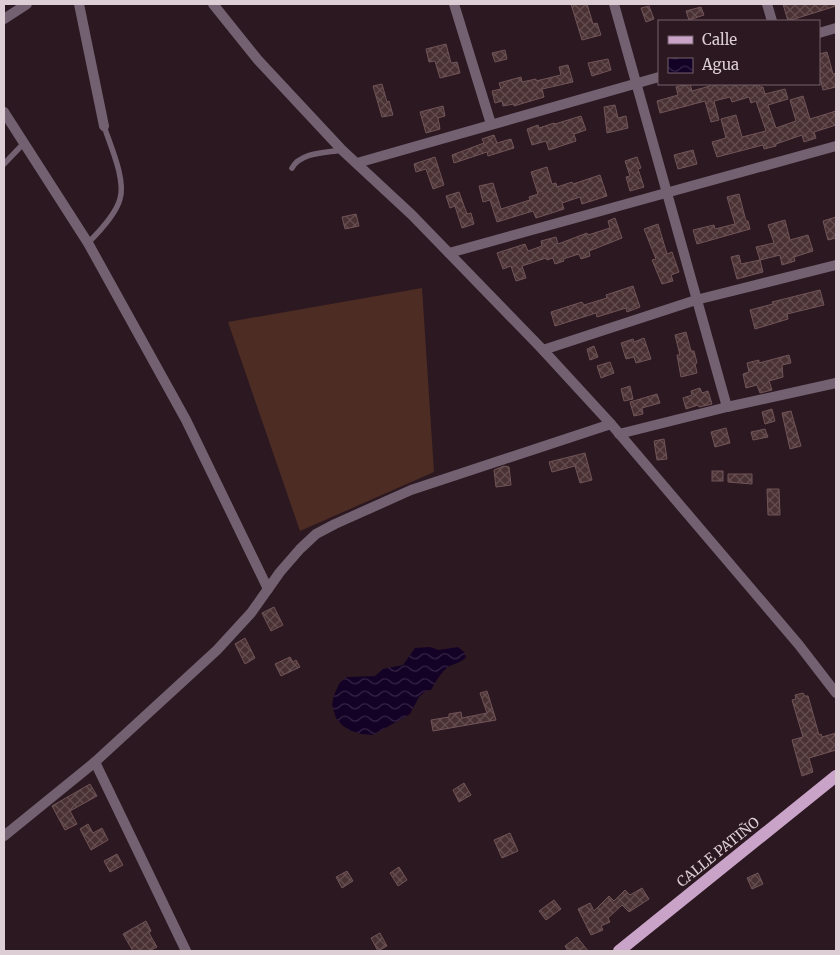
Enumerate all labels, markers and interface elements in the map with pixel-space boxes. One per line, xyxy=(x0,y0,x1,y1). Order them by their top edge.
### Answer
legend xyxy=(658,20,820,85)
text: Calle xyxy=(702,30,737,49)
text: Agua xyxy=(701,55,739,74)
street label: CALLE PATIÑO xyxy=(673,813,763,891)

